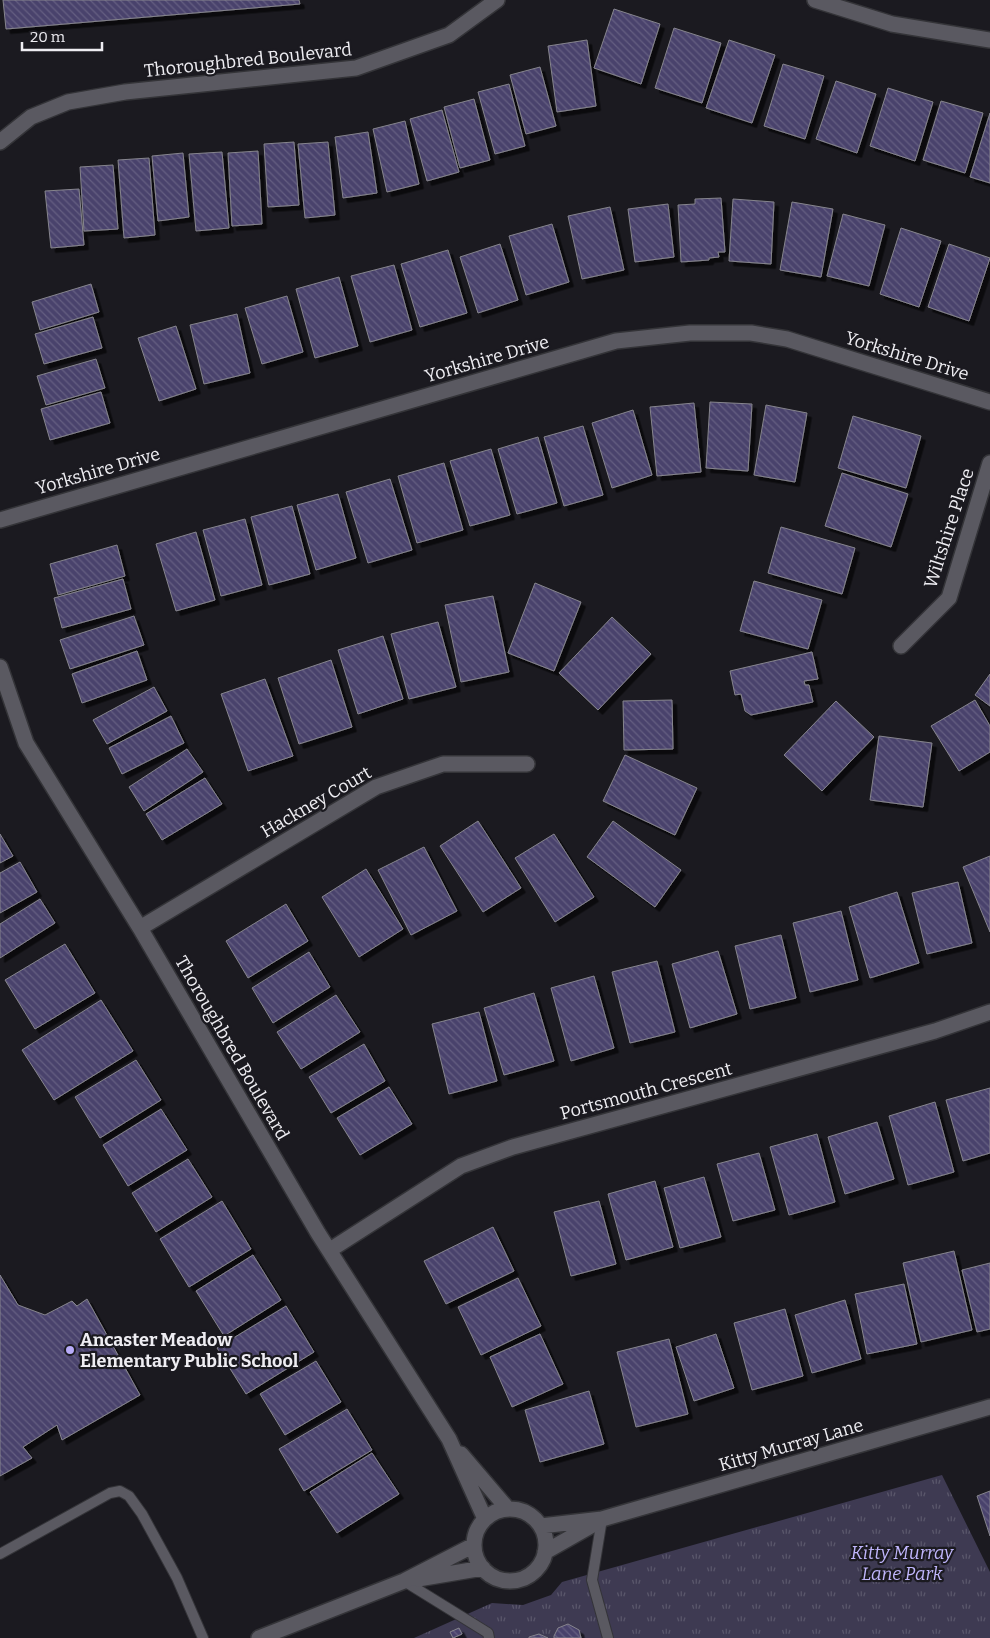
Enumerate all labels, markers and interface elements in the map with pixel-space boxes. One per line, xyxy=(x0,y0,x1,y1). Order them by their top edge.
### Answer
scale bar xyxy=(22,20,102,52)
text: 20 m xyxy=(30,28,66,46)
street label: Thoroughbred Boulevard xyxy=(143,38,353,82)
street label: Yorkshire Drive xyxy=(842,327,972,385)
street label: Yorkshire Drive xyxy=(422,331,552,387)
street label: Yorkshire Drive xyxy=(33,443,163,499)
street label: Wiltshire Place xyxy=(919,465,979,591)
street label: Hackney Court xyxy=(257,761,376,842)
street label: Thoroughbred Boulevard xyxy=(170,952,294,1144)
street label: Portsmouth Crescent xyxy=(558,1057,735,1125)
place label: Ancaster Meadow Elementary Public School xyxy=(80,1329,299,1372)
marker: Ancaster Meadow Elementary Public School xyxy=(64,1344,76,1356)
street label: Kitty Murray Lane xyxy=(716,1414,866,1476)
park label: Kitty Murray Lane Park xyxy=(851,1542,954,1585)

